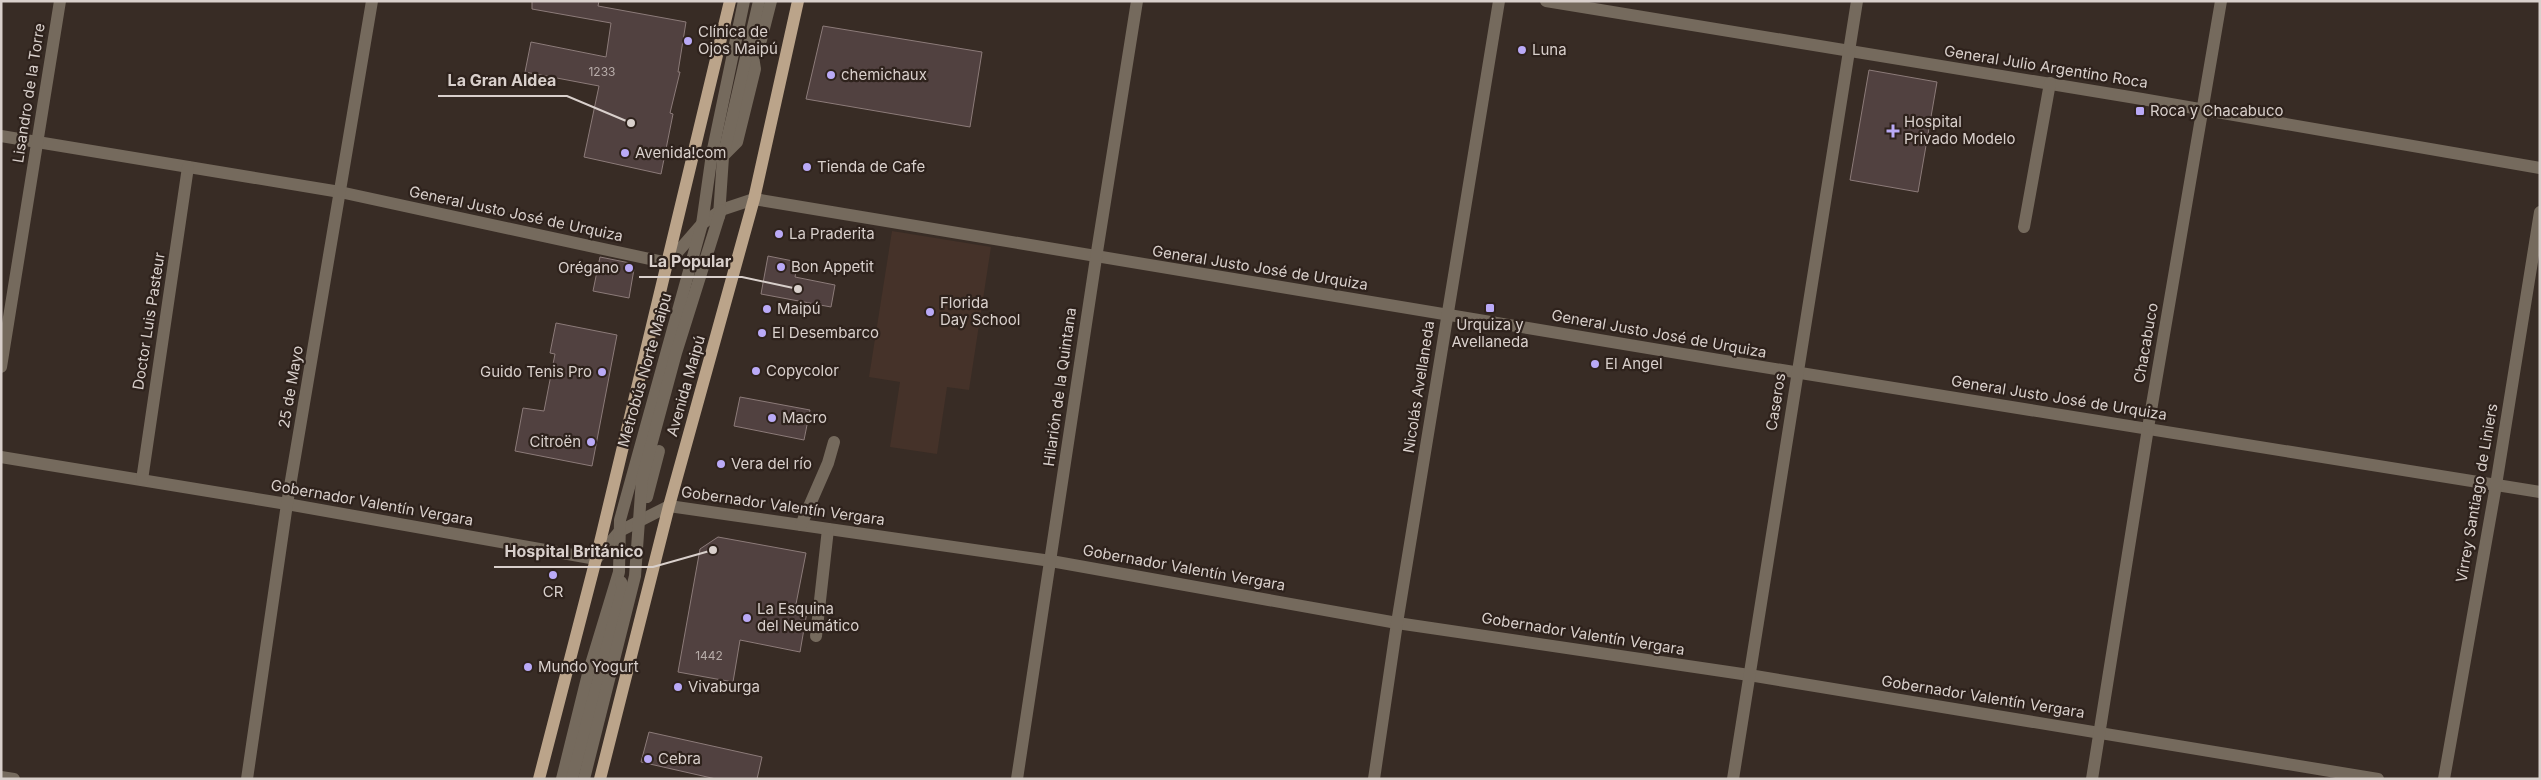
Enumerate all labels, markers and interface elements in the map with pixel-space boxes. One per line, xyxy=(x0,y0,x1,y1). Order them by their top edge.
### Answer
street label: Lisandro de la Torre xyxy=(8,22,49,164)
place label: Clínica de Ojos Maipú xyxy=(698,22,778,58)
marker: Clínica de Ojos Maipú xyxy=(682,35,694,47)
place label: Luna xyxy=(1532,40,1567,59)
street label: General Julio Argentino Roca xyxy=(1943,41,2149,92)
marker: Luna xyxy=(1516,44,1528,56)
house number: 1233 xyxy=(588,64,616,79)
callout: La Gran Aldea xyxy=(438,65,567,96)
place label: chemichaux xyxy=(841,65,927,84)
marker: chemichaux xyxy=(825,69,837,81)
text: La Gran Aldea xyxy=(448,70,556,90)
place label: Roca y Chacabuco xyxy=(2150,101,2283,120)
marker: Roca y Chacabuco xyxy=(2134,105,2146,117)
place label: Hospital Privado Modelo xyxy=(1904,112,2015,148)
marker: Hospital Privado Modelo xyxy=(1886,124,1900,138)
place label: Avenida!com xyxy=(635,143,726,162)
marker: Avenida!com xyxy=(619,147,631,159)
place label: Tienda de Cafe xyxy=(817,157,925,176)
marker: Tienda de Cafe xyxy=(801,161,813,173)
street label: General Justo José de Urquiza xyxy=(407,182,625,245)
place label: La Praderita xyxy=(789,224,875,243)
marker: La Praderita xyxy=(773,228,785,240)
street label: General Justo José de Urquiza xyxy=(1151,241,1369,294)
callout: La Popular xyxy=(639,246,742,277)
street label: Doctor Luis Pasteur xyxy=(128,250,169,391)
text: La Popular xyxy=(649,251,732,271)
place label: Bon Appetit xyxy=(791,257,874,276)
place label: Orégano xyxy=(558,258,619,277)
marker: Bon Appetit xyxy=(775,261,787,273)
marker: Orégano xyxy=(623,262,635,274)
street label: Metrobús Norte Maipu xyxy=(613,291,676,449)
place label: Florida Day School xyxy=(940,293,1020,329)
place label: Maipú xyxy=(777,299,821,318)
street label: Chacabuco xyxy=(2129,301,2162,384)
marker: Urquiza y Avellaneda xyxy=(1484,302,1496,314)
marker: Maipú xyxy=(761,303,773,315)
street label: General Justo José de Urquiza xyxy=(1550,305,1768,362)
marker: Florida Day School xyxy=(924,306,936,318)
street label: Hilarión de la Quintana xyxy=(1039,306,1080,468)
place label: Urquiza y Avellaneda xyxy=(1451,315,1529,351)
street label: Nicolás Avellaneda xyxy=(1399,319,1438,454)
place label: El Desembarco xyxy=(772,323,879,342)
marker: El Desembarco xyxy=(756,327,768,339)
street label: Avenida Maipú xyxy=(662,333,709,439)
street label: 25 de Mayo xyxy=(274,344,307,430)
place label: El Angel xyxy=(1605,354,1663,373)
marker: El Angel xyxy=(1589,358,1601,370)
place label: Copycolor xyxy=(766,361,839,380)
place label: Guido Tenis Pro xyxy=(480,362,592,381)
marker: Copycolor xyxy=(750,365,762,377)
marker: Guido Tenis Pro xyxy=(596,366,608,378)
street label: General Justo José de Urquiza xyxy=(1950,371,2168,424)
street label: Caseros xyxy=(1762,372,1789,432)
street label: Virrey Santiago de Liniers xyxy=(2451,402,2502,584)
place label: Macro xyxy=(782,408,827,427)
marker: Macro xyxy=(766,412,778,424)
place label: Citroën xyxy=(530,432,581,451)
marker: Citroën xyxy=(585,436,597,448)
place label: Vera del río xyxy=(731,454,812,473)
marker: Vera del río xyxy=(715,458,727,470)
street label: Gobernador Valentín Vergara xyxy=(269,475,475,530)
street label: Gobernador Valentín Vergara xyxy=(680,482,886,529)
callout: Hospital Británico xyxy=(494,536,653,567)
street label: Gobernador Valentín Vergara xyxy=(1081,540,1287,595)
text: Hospital Británico xyxy=(505,541,644,561)
marker: CR xyxy=(547,569,559,581)
place label: CR xyxy=(543,582,564,601)
place label: La Esquina del Neumático xyxy=(757,599,859,635)
street label: Gobernador Valentín Vergara xyxy=(1480,608,1686,659)
marker: La Esquina del Neumático xyxy=(741,612,753,624)
house number: 1442 xyxy=(695,648,723,663)
place label: Mundo Yogurt xyxy=(538,657,639,676)
marker: Mundo Yogurt xyxy=(522,661,534,673)
street label: Gobernador Valentín Vergara xyxy=(1880,671,2086,722)
place label: Vivaburga xyxy=(688,677,760,696)
marker: Vivaburga xyxy=(672,681,684,693)
place label: Cebra xyxy=(658,749,701,768)
marker: Cebra xyxy=(642,753,654,765)

